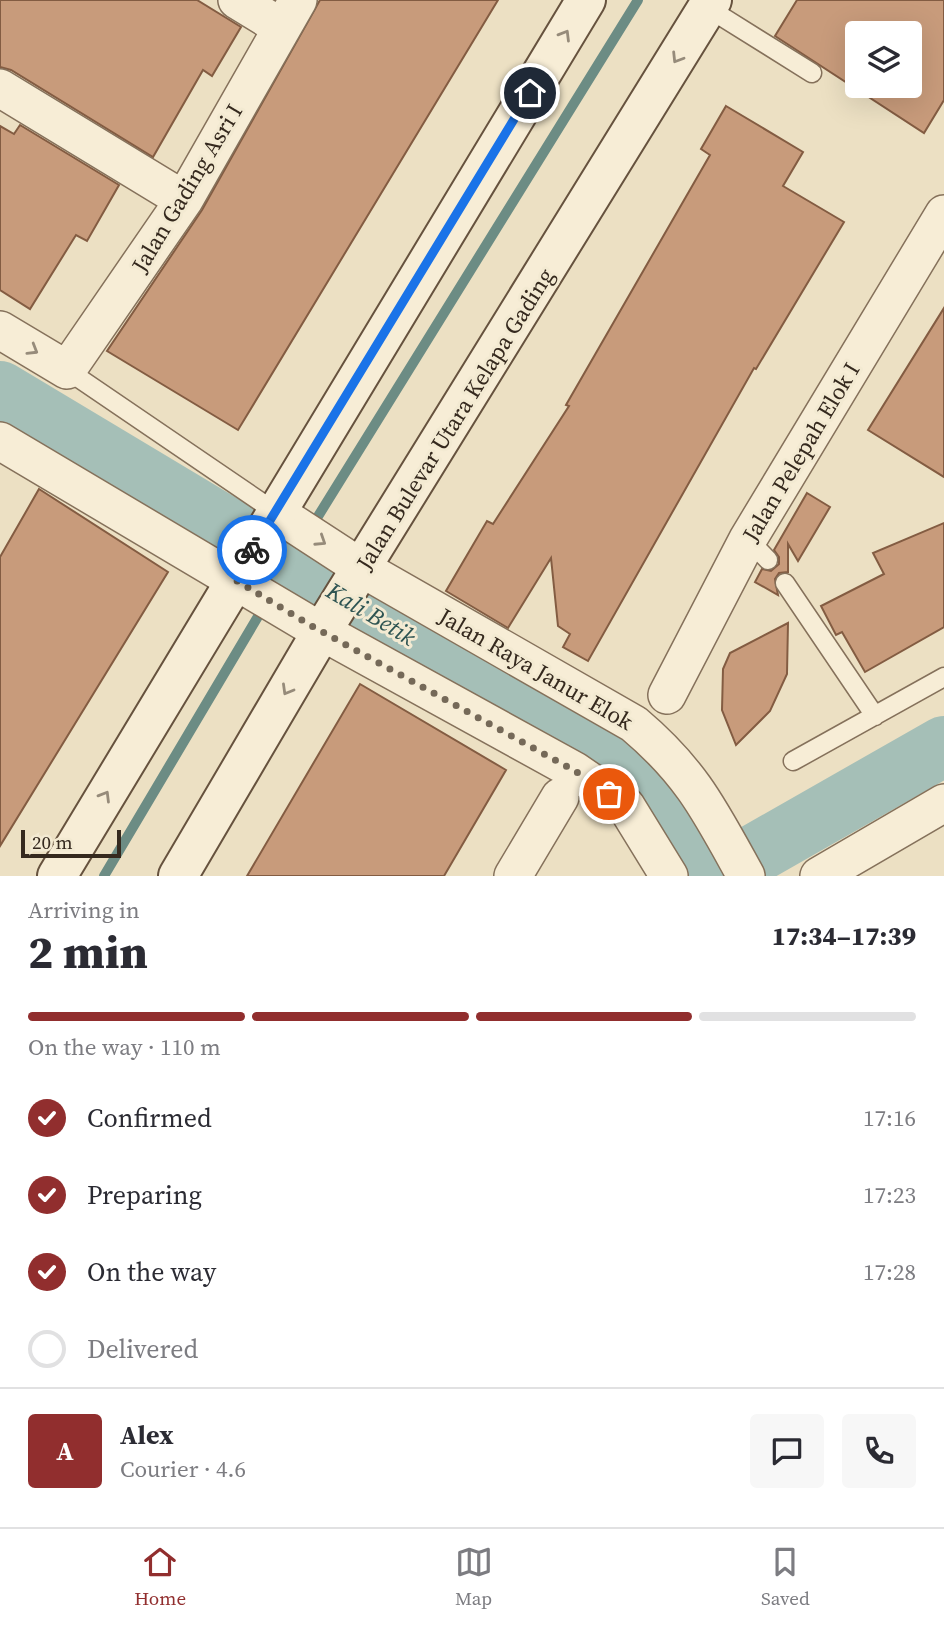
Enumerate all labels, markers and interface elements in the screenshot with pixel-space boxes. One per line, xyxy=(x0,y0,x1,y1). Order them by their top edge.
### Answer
map controls xyxy=(845,21,922,98)
button: layers xyxy=(845,21,922,98)
one-way arrow xyxy=(557,29,570,42)
one-way arrow xyxy=(672,51,685,64)
pin xyxy=(500,63,560,123)
icon: home xyxy=(511,74,549,112)
street label: Jalan Gading Asri I xyxy=(123,98,250,279)
street label: Jalan Bulevar Utara Kelapa Gading xyxy=(348,262,562,577)
one-way arrow xyxy=(26,342,39,355)
street label: Jalan Pelepah Elok I xyxy=(734,356,867,549)
courier xyxy=(217,515,287,585)
icon: bike xyxy=(233,531,271,569)
one-way arrow xyxy=(314,533,327,546)
water label: Kali Betik xyxy=(320,574,423,653)
street label: Jalan Raya Janur Elok xyxy=(432,600,640,738)
one-way arrow xyxy=(282,683,295,696)
pin xyxy=(579,764,639,824)
icon: bag xyxy=(590,775,628,813)
one-way arrow xyxy=(97,791,110,804)
scale bar xyxy=(21,827,121,859)
text: 20 m xyxy=(32,829,73,855)
text: Arriving in xyxy=(28,894,140,926)
text: 17:34–17:39 xyxy=(772,918,916,954)
text: 2 min xyxy=(28,920,148,983)
text: On the way · 110 m xyxy=(28,1031,221,1063)
icon: check xyxy=(28,1099,66,1137)
text: Confirmed xyxy=(87,1100,212,1136)
text: 17:16 xyxy=(863,1102,916,1134)
icon: check xyxy=(28,1176,66,1214)
text: Preparing xyxy=(87,1177,202,1213)
text: 17:23 xyxy=(863,1179,916,1211)
icon: check xyxy=(28,1253,66,1291)
text: On the way xyxy=(87,1254,216,1290)
text: 17:28 xyxy=(863,1256,916,1288)
text: Delivered xyxy=(87,1331,198,1367)
button: chat xyxy=(750,1414,824,1488)
button: phone xyxy=(842,1414,916,1488)
text: Alex xyxy=(120,1417,174,1453)
text: A xyxy=(56,1433,74,1469)
text: Courier · 4.6 xyxy=(120,1453,246,1485)
tab: Home xyxy=(134,1543,186,1611)
tab: Map xyxy=(455,1543,493,1611)
tab: Saved xyxy=(761,1543,810,1611)

